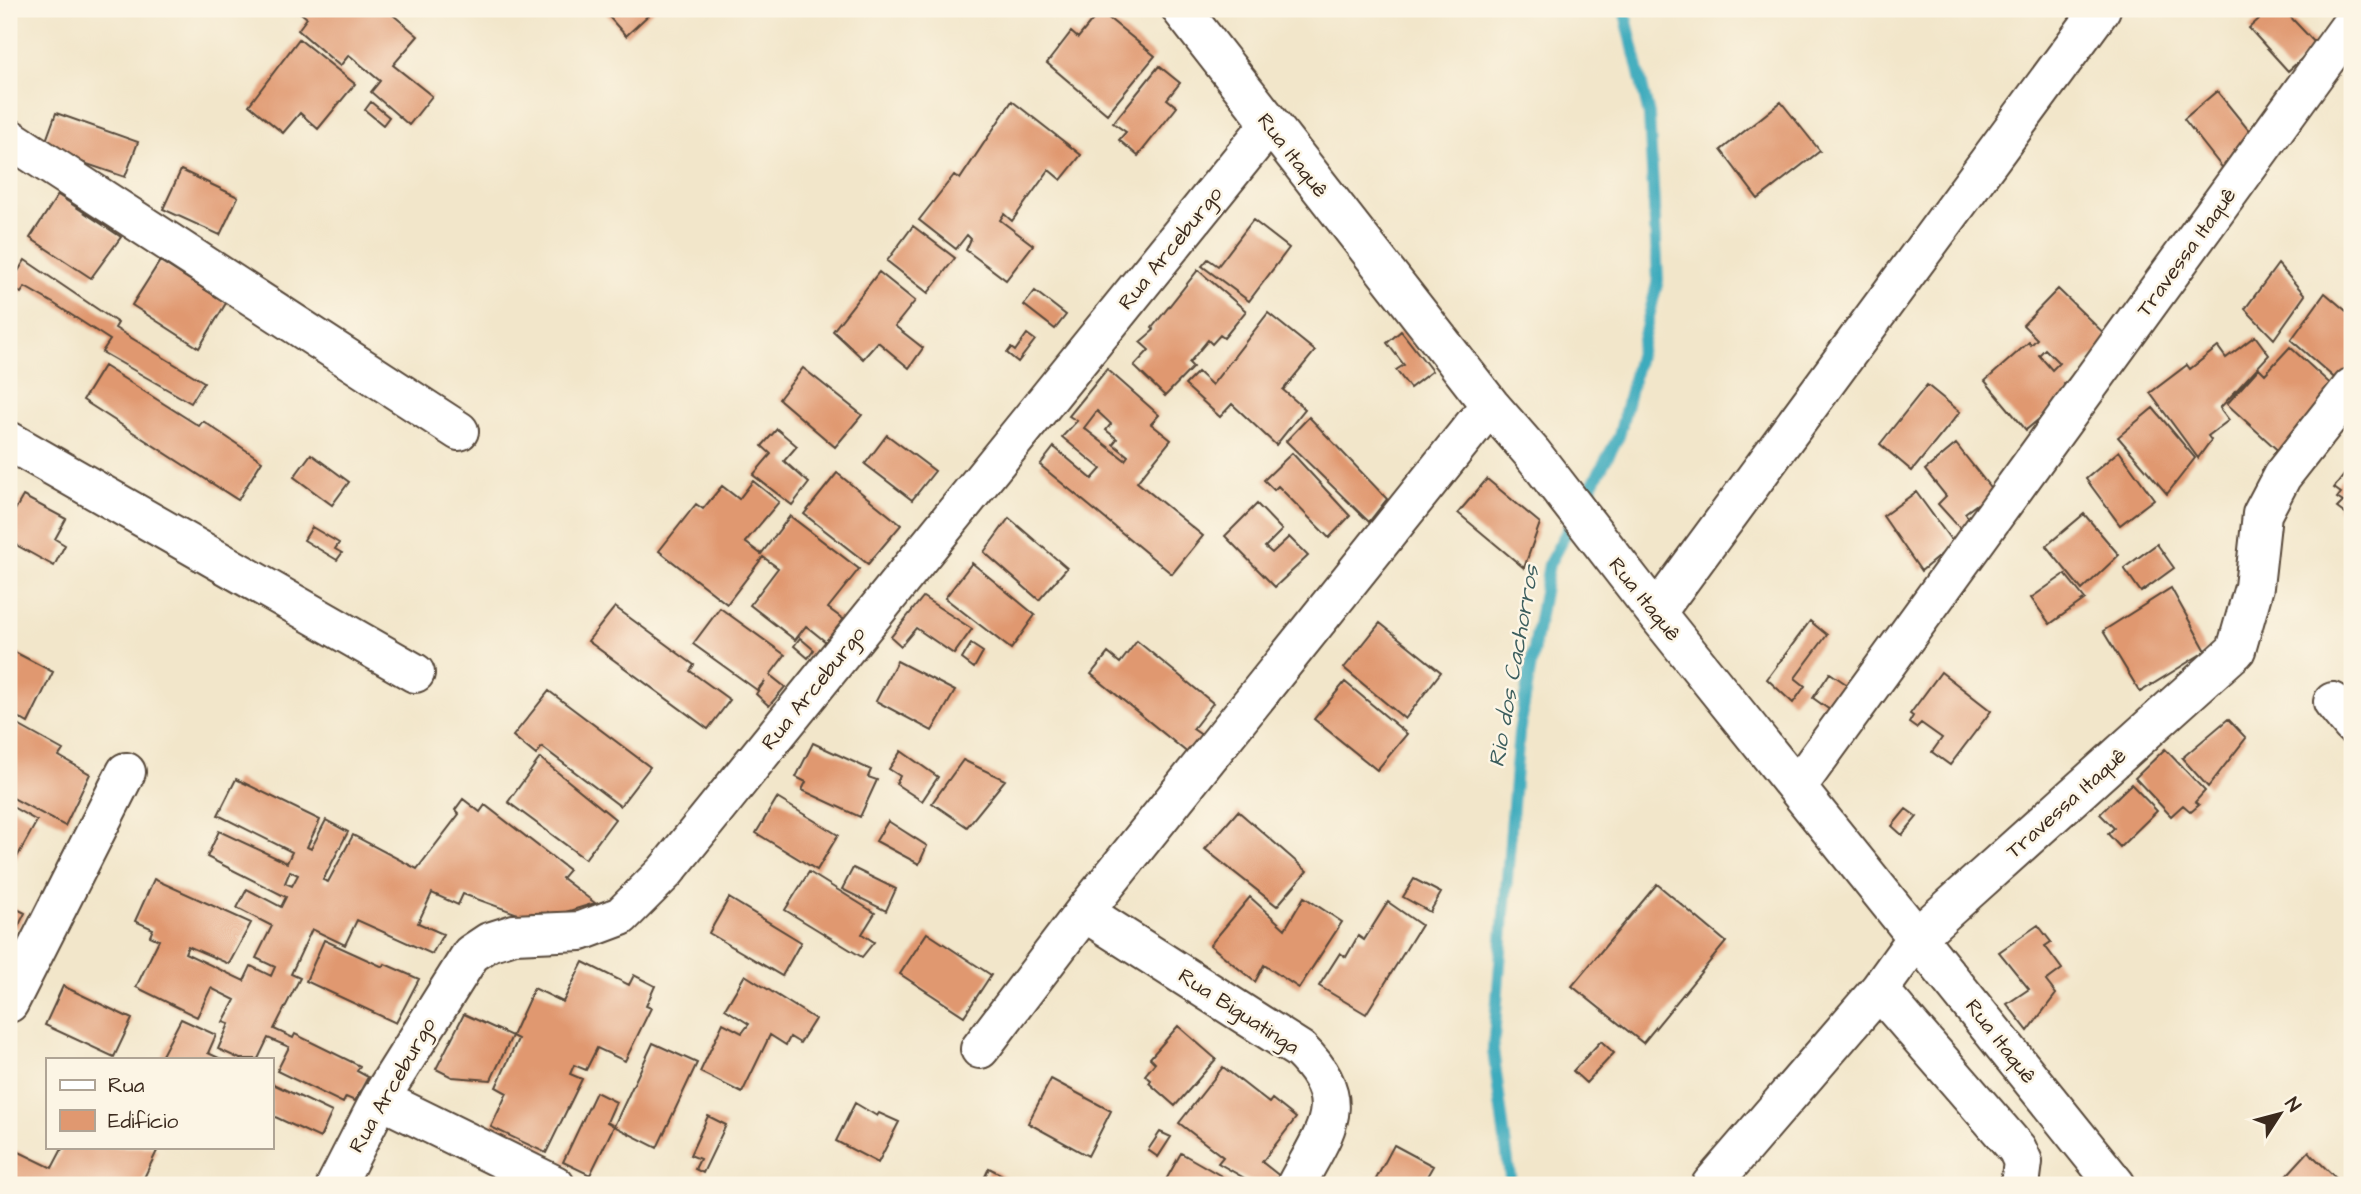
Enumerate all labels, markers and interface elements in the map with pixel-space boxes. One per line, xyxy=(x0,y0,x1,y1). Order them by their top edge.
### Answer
street label: Rua Itaquê xyxy=(1250,107,1335,204)
street label: Rua Arceburgo xyxy=(1112,180,1231,317)
street label: Travessa Itaquê xyxy=(2130,182,2243,323)
street label: Rua Itaquê xyxy=(1602,551,1687,647)
water label: Rio dos Cachorros xyxy=(1480,561,1548,770)
street label: Rua Arceburgo xyxy=(755,620,874,757)
street label: Travessa Itaquê xyxy=(2000,741,2133,865)
street label: Rua Biguatinga xyxy=(1172,961,1305,1063)
street label: Rua Itaquê xyxy=(1958,993,2043,1090)
street label: Rua Arceburgo xyxy=(342,1012,445,1159)
legend xyxy=(46,1058,273,1148)
text: Rua xyxy=(108,1071,145,1100)
north arrow xyxy=(2246,1078,2316,1148)
text: N xyxy=(2278,1092,2307,1118)
text: Edifício xyxy=(108,1107,178,1136)

